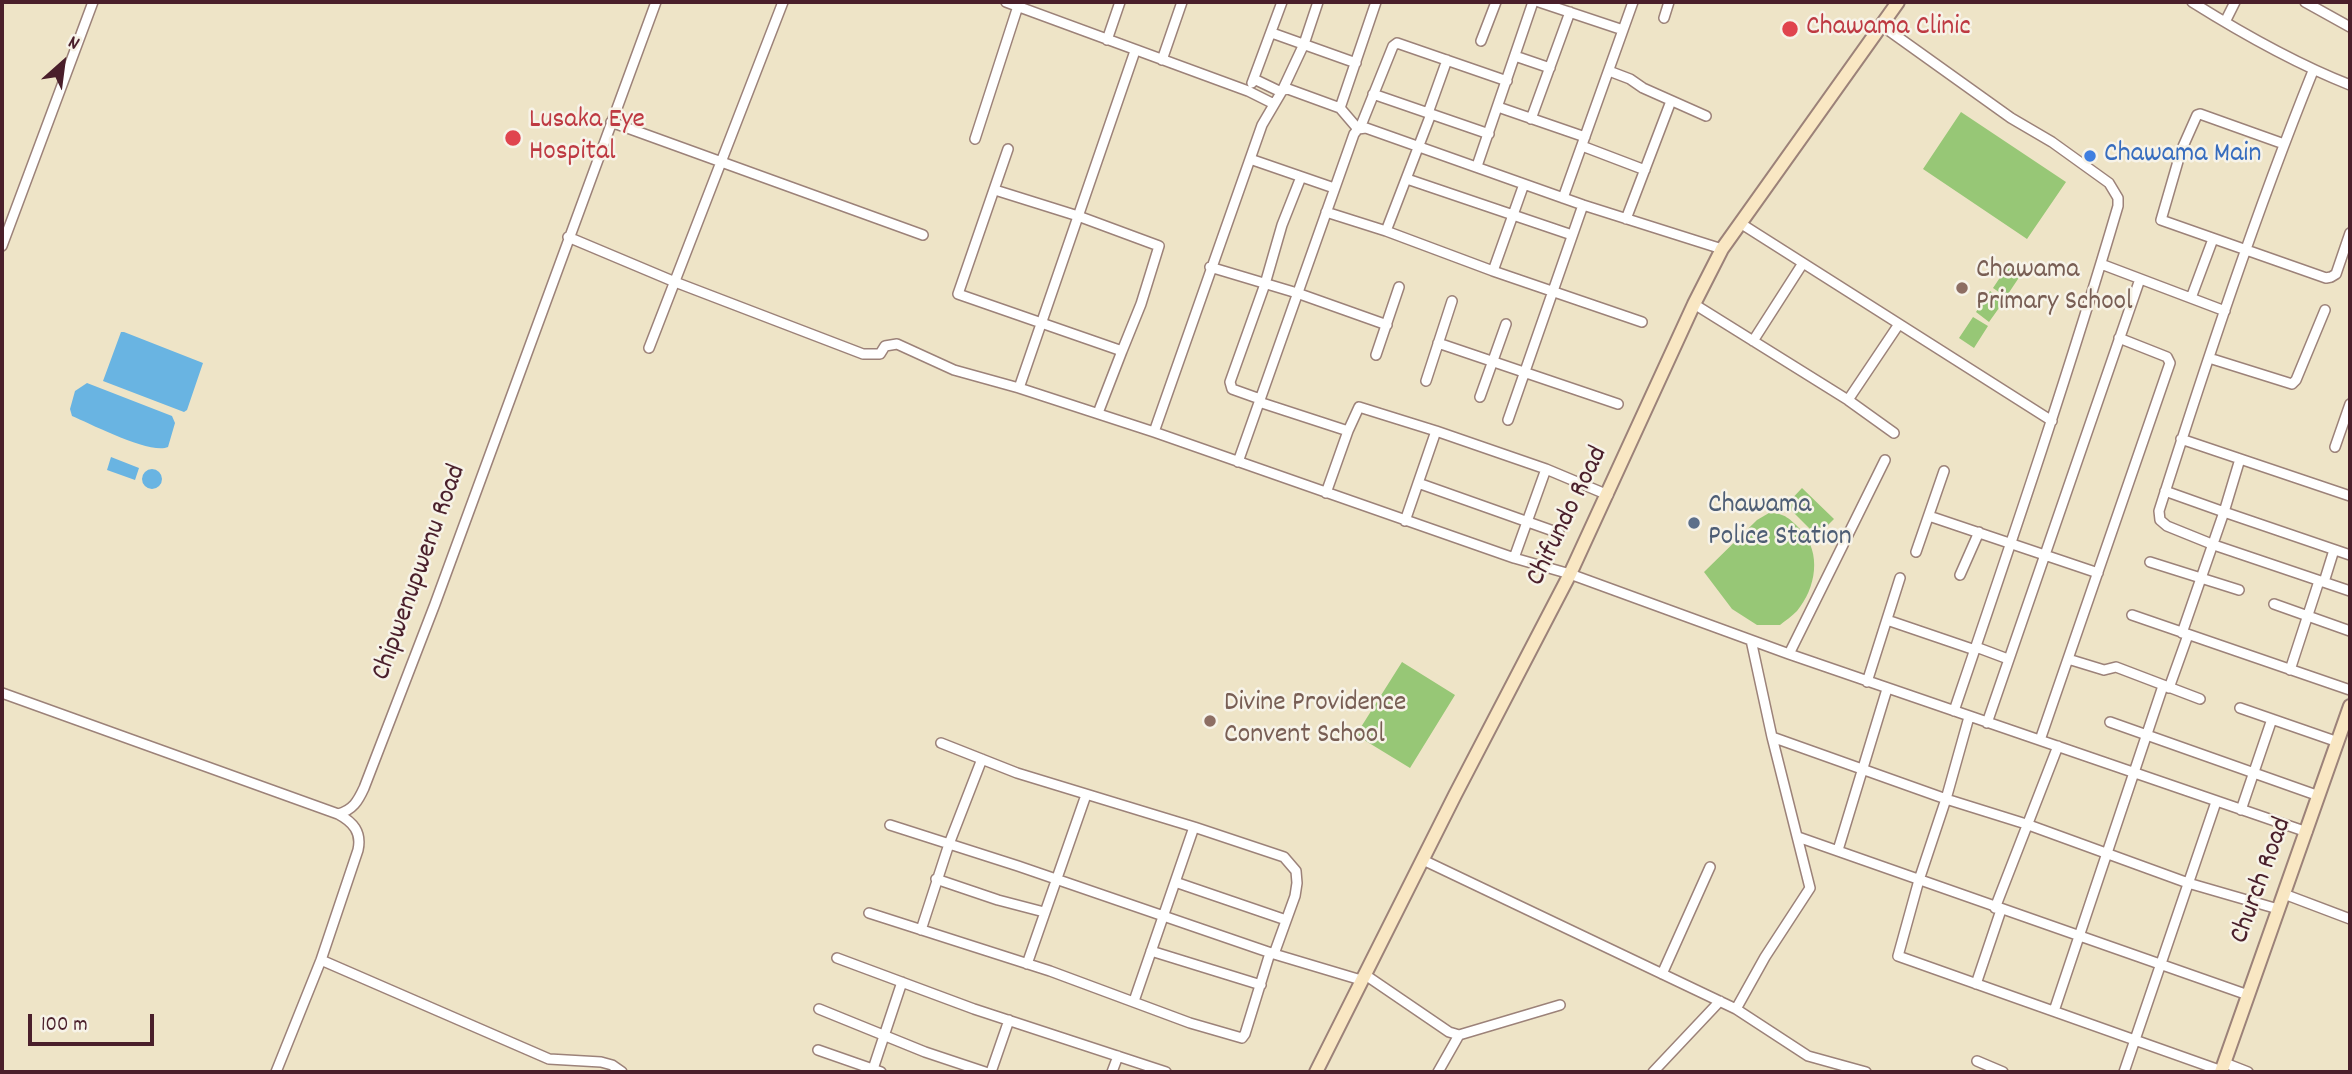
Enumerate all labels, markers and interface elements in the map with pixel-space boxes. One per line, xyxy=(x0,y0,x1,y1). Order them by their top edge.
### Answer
place label: Chawama Clinic xyxy=(1806,12,1971,46)
marker: Chawama Clinic xyxy=(1780,19,1800,39)
north arrow xyxy=(28,28,98,98)
text: N xyxy=(63,30,84,58)
place label: Lusaka Eye Hospital xyxy=(529,105,645,171)
marker: Lusaka Eye Hospital xyxy=(503,128,523,148)
place label: Chawama Main xyxy=(2104,139,2261,173)
marker: Chawama Main xyxy=(2082,148,2098,164)
place label: Chawama Primary School xyxy=(1976,255,2133,321)
marker: Chawama Primary School xyxy=(1954,280,1970,296)
street label: Chifundo Road xyxy=(1521,442,1617,592)
street label: Chipwenupwenu Road xyxy=(366,461,476,685)
place label: Chawama Police Station xyxy=(1708,490,1852,556)
marker: Chawama Police Station xyxy=(1686,515,1702,531)
place label: Divine Providence Convent School xyxy=(1224,688,1406,754)
marker: Divine Providence Convent School xyxy=(1202,713,1218,729)
street label: Church Road xyxy=(2225,813,2301,949)
scale bar xyxy=(32,1000,158,1044)
text: 100 m xyxy=(41,1011,88,1041)

